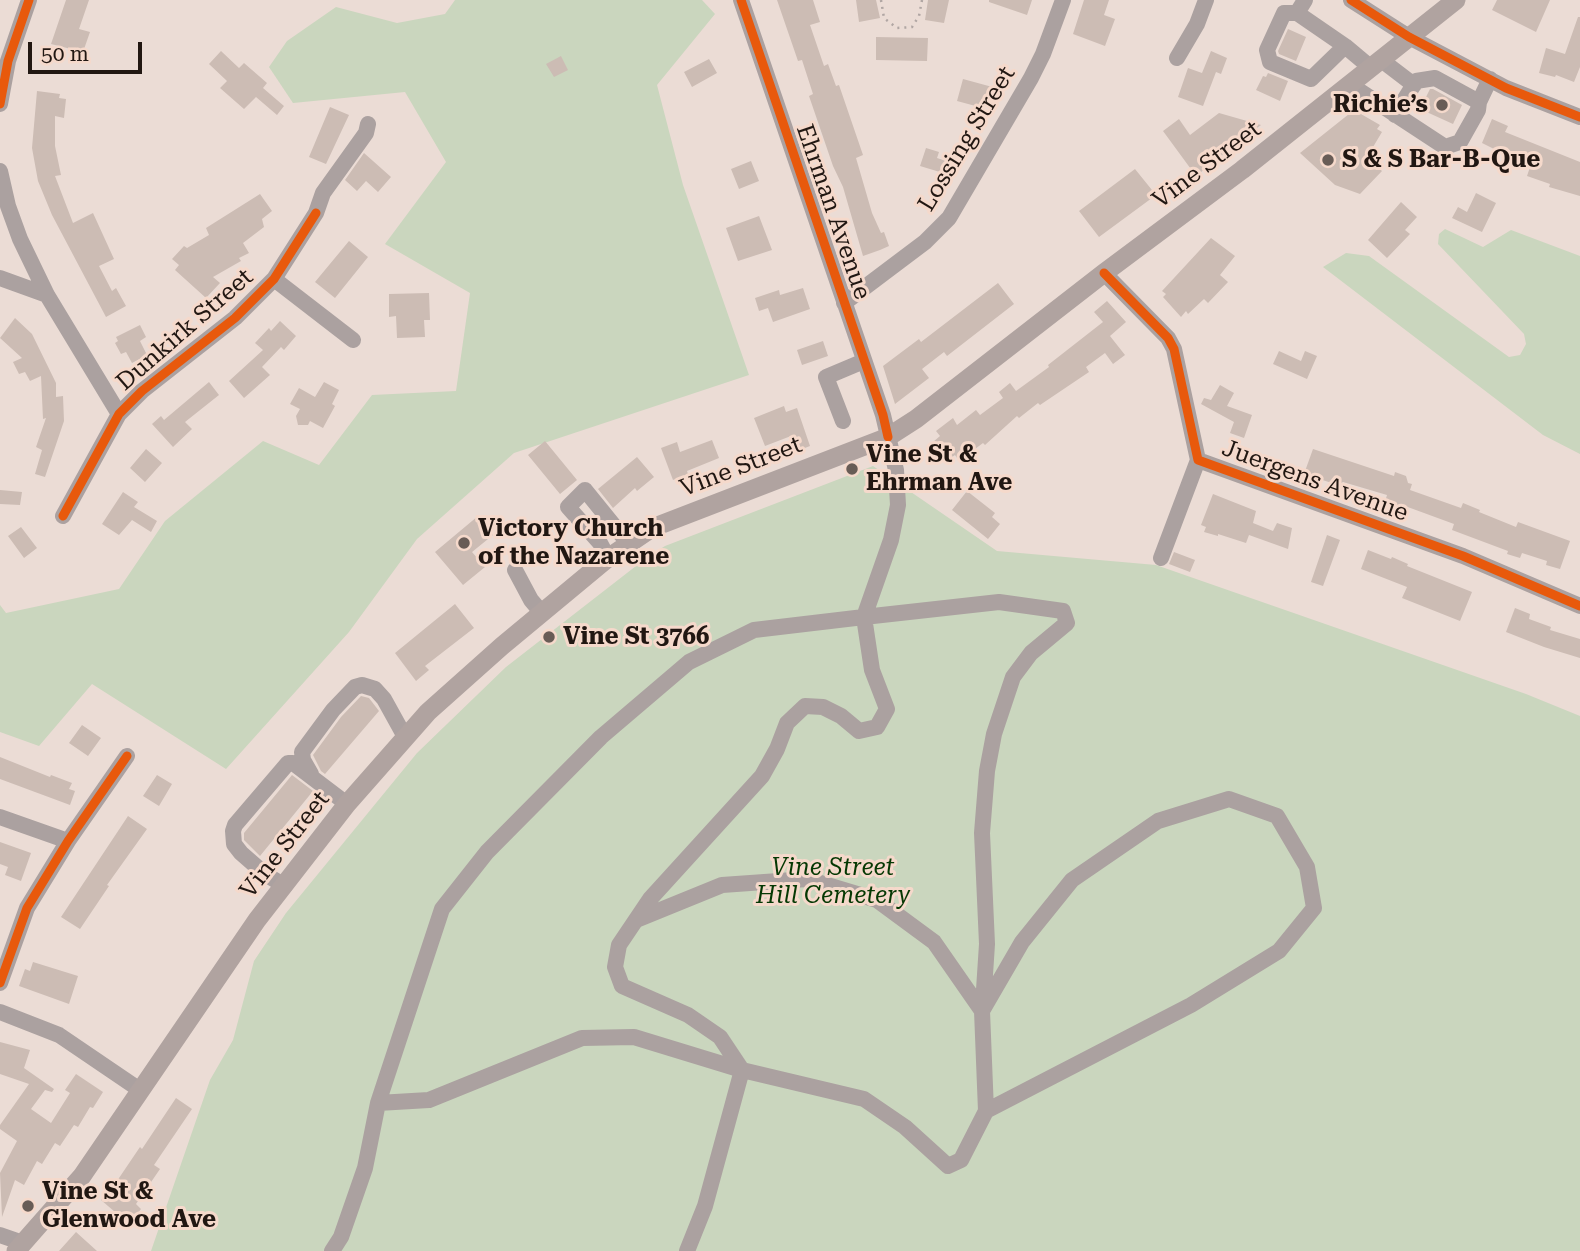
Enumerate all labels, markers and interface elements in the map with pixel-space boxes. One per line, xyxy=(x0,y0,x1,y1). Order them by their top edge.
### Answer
scale bar xyxy=(32,28,145,72)
text: 50 m xyxy=(41,42,89,66)
street label: Lossing Street xyxy=(912,61,1022,217)
place label: Richie’s xyxy=(1333,91,1428,119)
marker: Richie’s xyxy=(1434,97,1450,113)
street label: Vine Street xyxy=(1147,115,1267,215)
street label: Ehrman Avenue xyxy=(790,121,876,303)
place label: S & S Bar-B-Que xyxy=(1342,146,1540,174)
marker: S & S Bar-B-Que xyxy=(1320,152,1336,168)
street label: Dunkirk Street xyxy=(111,263,259,397)
street label: Vine Street xyxy=(676,431,806,503)
street label: Juergens Avenue xyxy=(1218,434,1412,528)
place label: Vine St & Ehrman Ave xyxy=(866,441,1012,497)
marker: Vine St & Ehrman Ave xyxy=(844,461,860,477)
place label: Victory Church of the Nazarene xyxy=(478,515,669,571)
marker: Victory Church of the Nazarene xyxy=(456,535,472,551)
place label: Vine St 3766 xyxy=(563,623,709,651)
marker: Vine St 3766 xyxy=(541,629,557,645)
street label: Vine Street xyxy=(234,786,336,904)
park label: Vine Street Hill Cemetery xyxy=(756,854,910,910)
place label: Vine St & Glenwood Ave xyxy=(42,1178,216,1234)
marker: Vine St & Glenwood Ave xyxy=(20,1198,36,1214)

